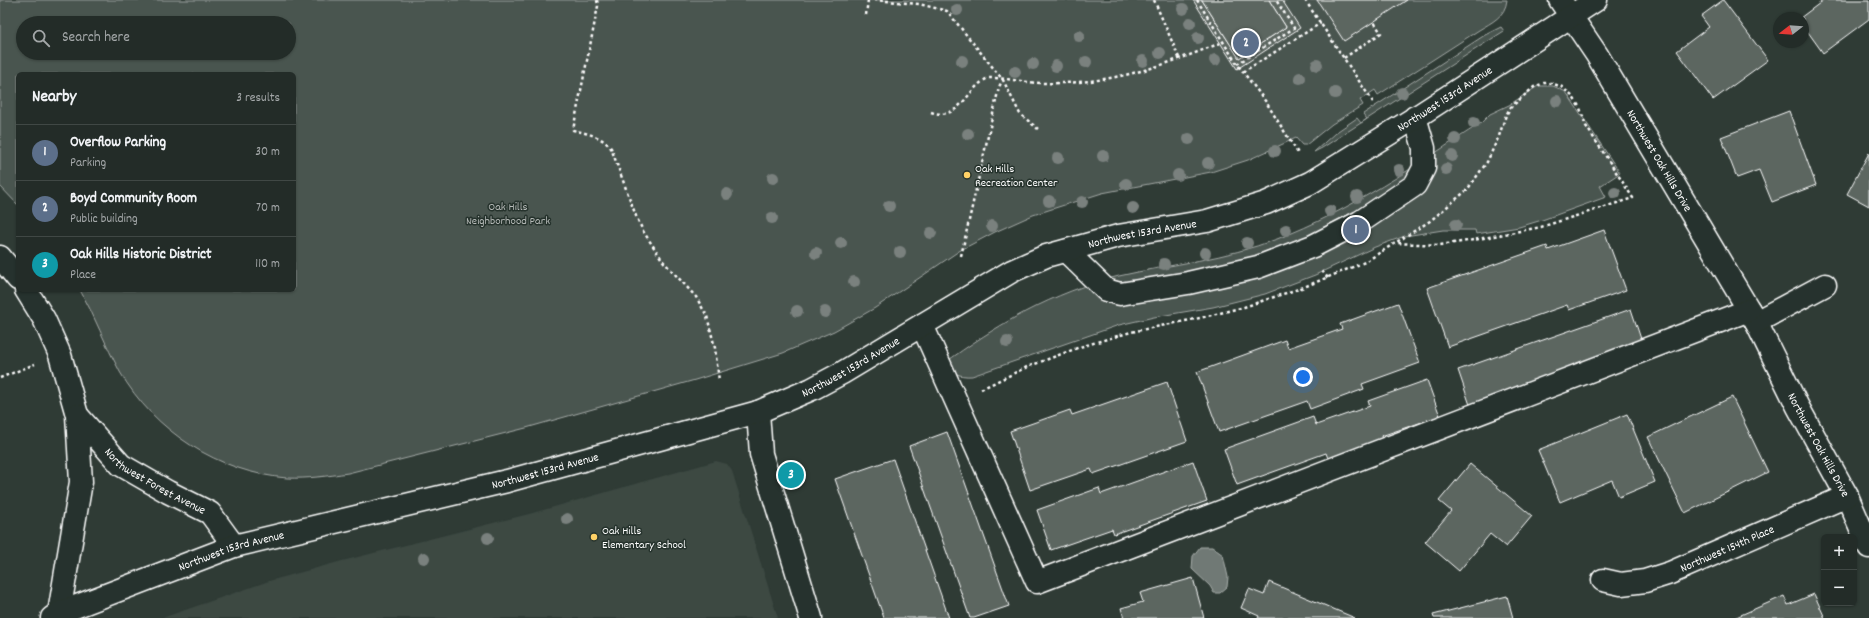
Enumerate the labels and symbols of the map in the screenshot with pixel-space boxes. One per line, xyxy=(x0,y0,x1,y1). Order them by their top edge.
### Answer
north arrow xyxy=(1773,12,1809,48)
pin: 2 xyxy=(1233,28,1259,58)
street label: Northwest 153rd Avenue xyxy=(1395,63,1496,137)
street label: Northwest Oak Hills Drive xyxy=(1621,107,1696,215)
place label: Oak Hills Recreation Center xyxy=(975,161,1058,192)
marker: Oak Hills Recreation Center xyxy=(962,170,972,180)
park label: Oak Hills Neighborhood Park xyxy=(466,199,550,230)
pin: 1 xyxy=(1343,215,1369,245)
street label: Northwest 153rd Avenue xyxy=(1086,216,1198,254)
street label: Northwest 153rd Avenue xyxy=(799,333,903,402)
your location xyxy=(1293,367,1313,387)
street label: Northwest Oak Hills Drive xyxy=(1782,390,1853,501)
street label: Northwest Forest Avenue xyxy=(100,445,208,519)
street label: Northwest 153rd Avenue xyxy=(490,449,601,494)
pin: 3 xyxy=(778,460,804,490)
street label: Northwest 154th Place xyxy=(1678,522,1777,578)
place label: Oak Hills Elementary School xyxy=(602,523,686,554)
street label: Northwest 153rd Avenue xyxy=(176,527,286,576)
marker: Oak Hills Elementary School xyxy=(589,532,599,542)

